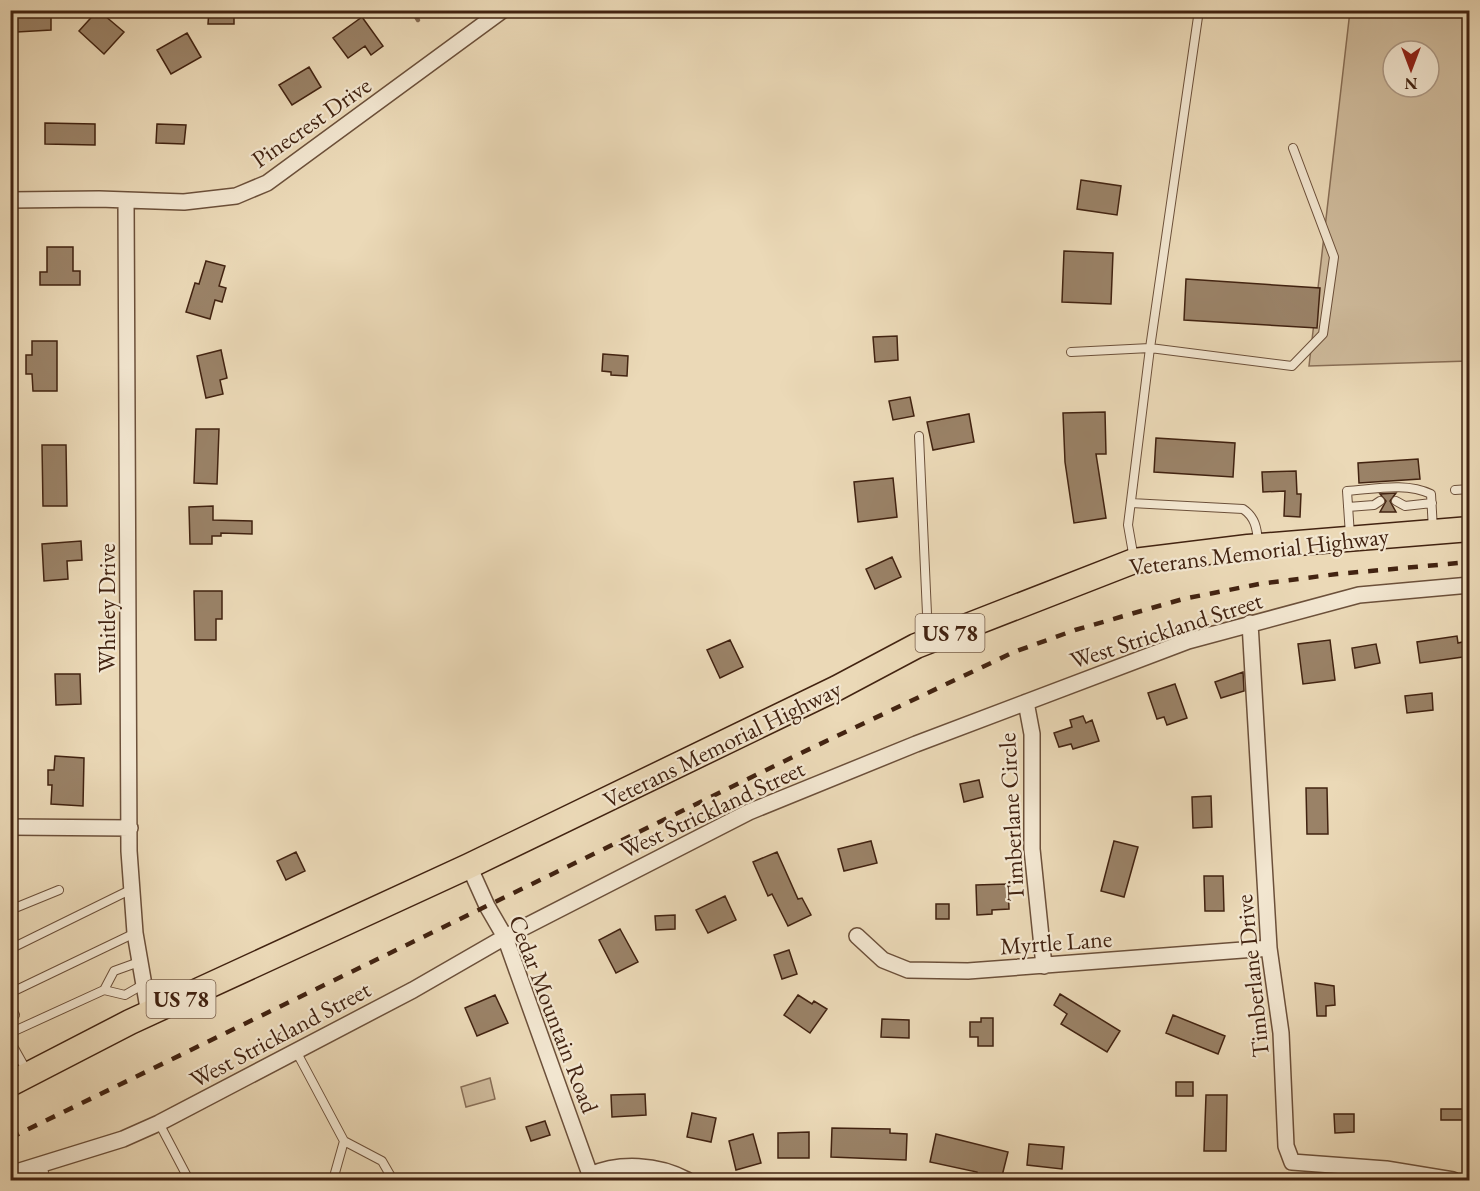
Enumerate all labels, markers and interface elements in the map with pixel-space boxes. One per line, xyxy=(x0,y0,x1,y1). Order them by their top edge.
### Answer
north arrow xyxy=(1381,39,1441,99)
street label: Pinecrest Drive xyxy=(245,69,377,175)
text: N xyxy=(1404,73,1417,94)
street label: Veterans Memorial Highway xyxy=(1127,520,1391,582)
street label: Whitley Drive xyxy=(91,543,122,673)
street label: West Strickland Street xyxy=(1066,584,1266,676)
road number: US 78 xyxy=(916,614,984,652)
street label: Veterans Memorial Highway xyxy=(598,673,847,815)
street label: Timberlane Circle xyxy=(991,732,1031,902)
street label: West Strickland Street xyxy=(615,752,810,865)
street label: Timberlane Drive xyxy=(1228,893,1276,1059)
street label: Cedar Mountain Road xyxy=(502,911,606,1118)
street label: Myrtle Lane xyxy=(999,923,1113,961)
street label: West Strickland Street xyxy=(184,973,376,1095)
road number: US 78 xyxy=(146,980,216,1018)

